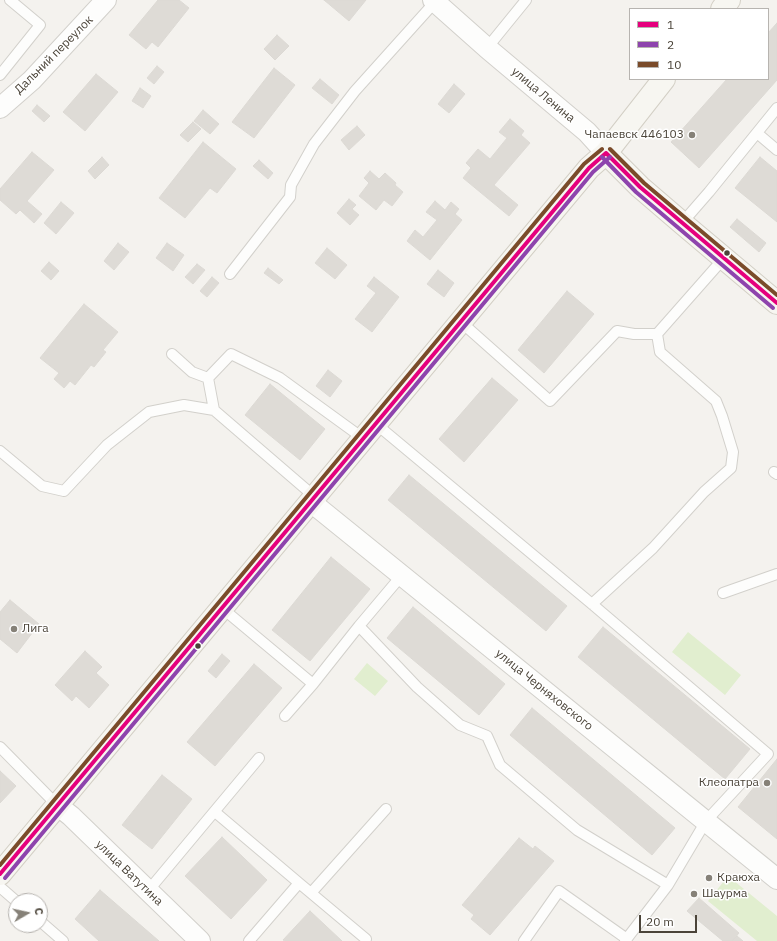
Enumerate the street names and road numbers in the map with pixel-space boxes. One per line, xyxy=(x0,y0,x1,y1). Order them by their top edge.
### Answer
street label: Дальний переулок xyxy=(12,13,96,97)
street label: улица Ленина xyxy=(508,64,578,126)
street label: улица Черняховского xyxy=(492,646,596,734)
street label: улица Ватутина xyxy=(92,837,166,909)

